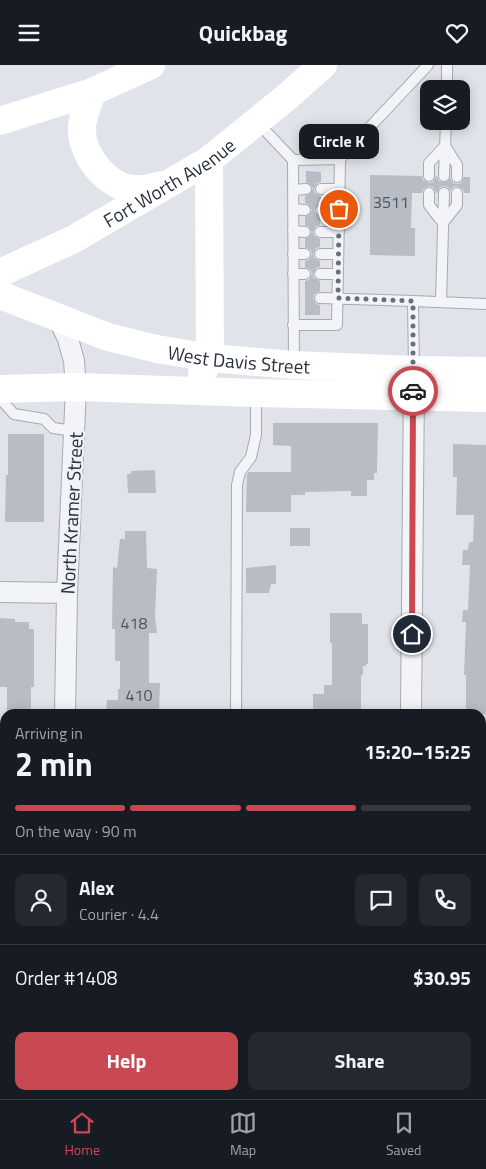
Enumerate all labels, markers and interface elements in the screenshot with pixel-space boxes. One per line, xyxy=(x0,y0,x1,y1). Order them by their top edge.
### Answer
text: Quickbag xyxy=(199,16,287,50)
icon: menu xyxy=(15,19,43,47)
icon: heart xyxy=(443,19,471,47)
map controls xyxy=(420,80,470,130)
button: layers xyxy=(420,80,470,130)
callout: Circle K xyxy=(299,124,379,159)
text: Circle K xyxy=(313,129,365,153)
street label: Fort Worth Avenue xyxy=(97,130,241,234)
pin xyxy=(318,188,360,230)
house number: 3511 xyxy=(373,190,409,214)
icon: bag xyxy=(325,195,353,223)
street label: West Davis Street xyxy=(166,337,311,380)
courier xyxy=(388,366,438,416)
icon: car xyxy=(399,377,427,405)
street label: North Kramer Street xyxy=(52,431,90,595)
house number: 418 xyxy=(121,611,147,635)
pin xyxy=(391,613,433,655)
icon: home xyxy=(398,620,426,648)
house number: 410 xyxy=(126,683,152,707)
text: Arriving in xyxy=(15,721,83,745)
text: 15:20–15:25 xyxy=(364,737,471,766)
text: 2 min xyxy=(15,740,93,788)
text: On the way · 90 m xyxy=(15,819,137,843)
text: Alex xyxy=(79,873,114,902)
button: person xyxy=(15,874,67,926)
button: chat xyxy=(355,874,407,926)
button: phone xyxy=(419,874,471,926)
text: Courier · 4.4 xyxy=(79,902,159,926)
text: Order #1408 xyxy=(15,963,117,992)
text: $30.95 xyxy=(413,963,471,992)
button: Help xyxy=(15,1032,238,1090)
button: Share xyxy=(248,1032,471,1090)
tab: Home xyxy=(64,1109,100,1160)
tab: Map xyxy=(229,1109,257,1160)
tab: Saved xyxy=(386,1109,422,1160)

